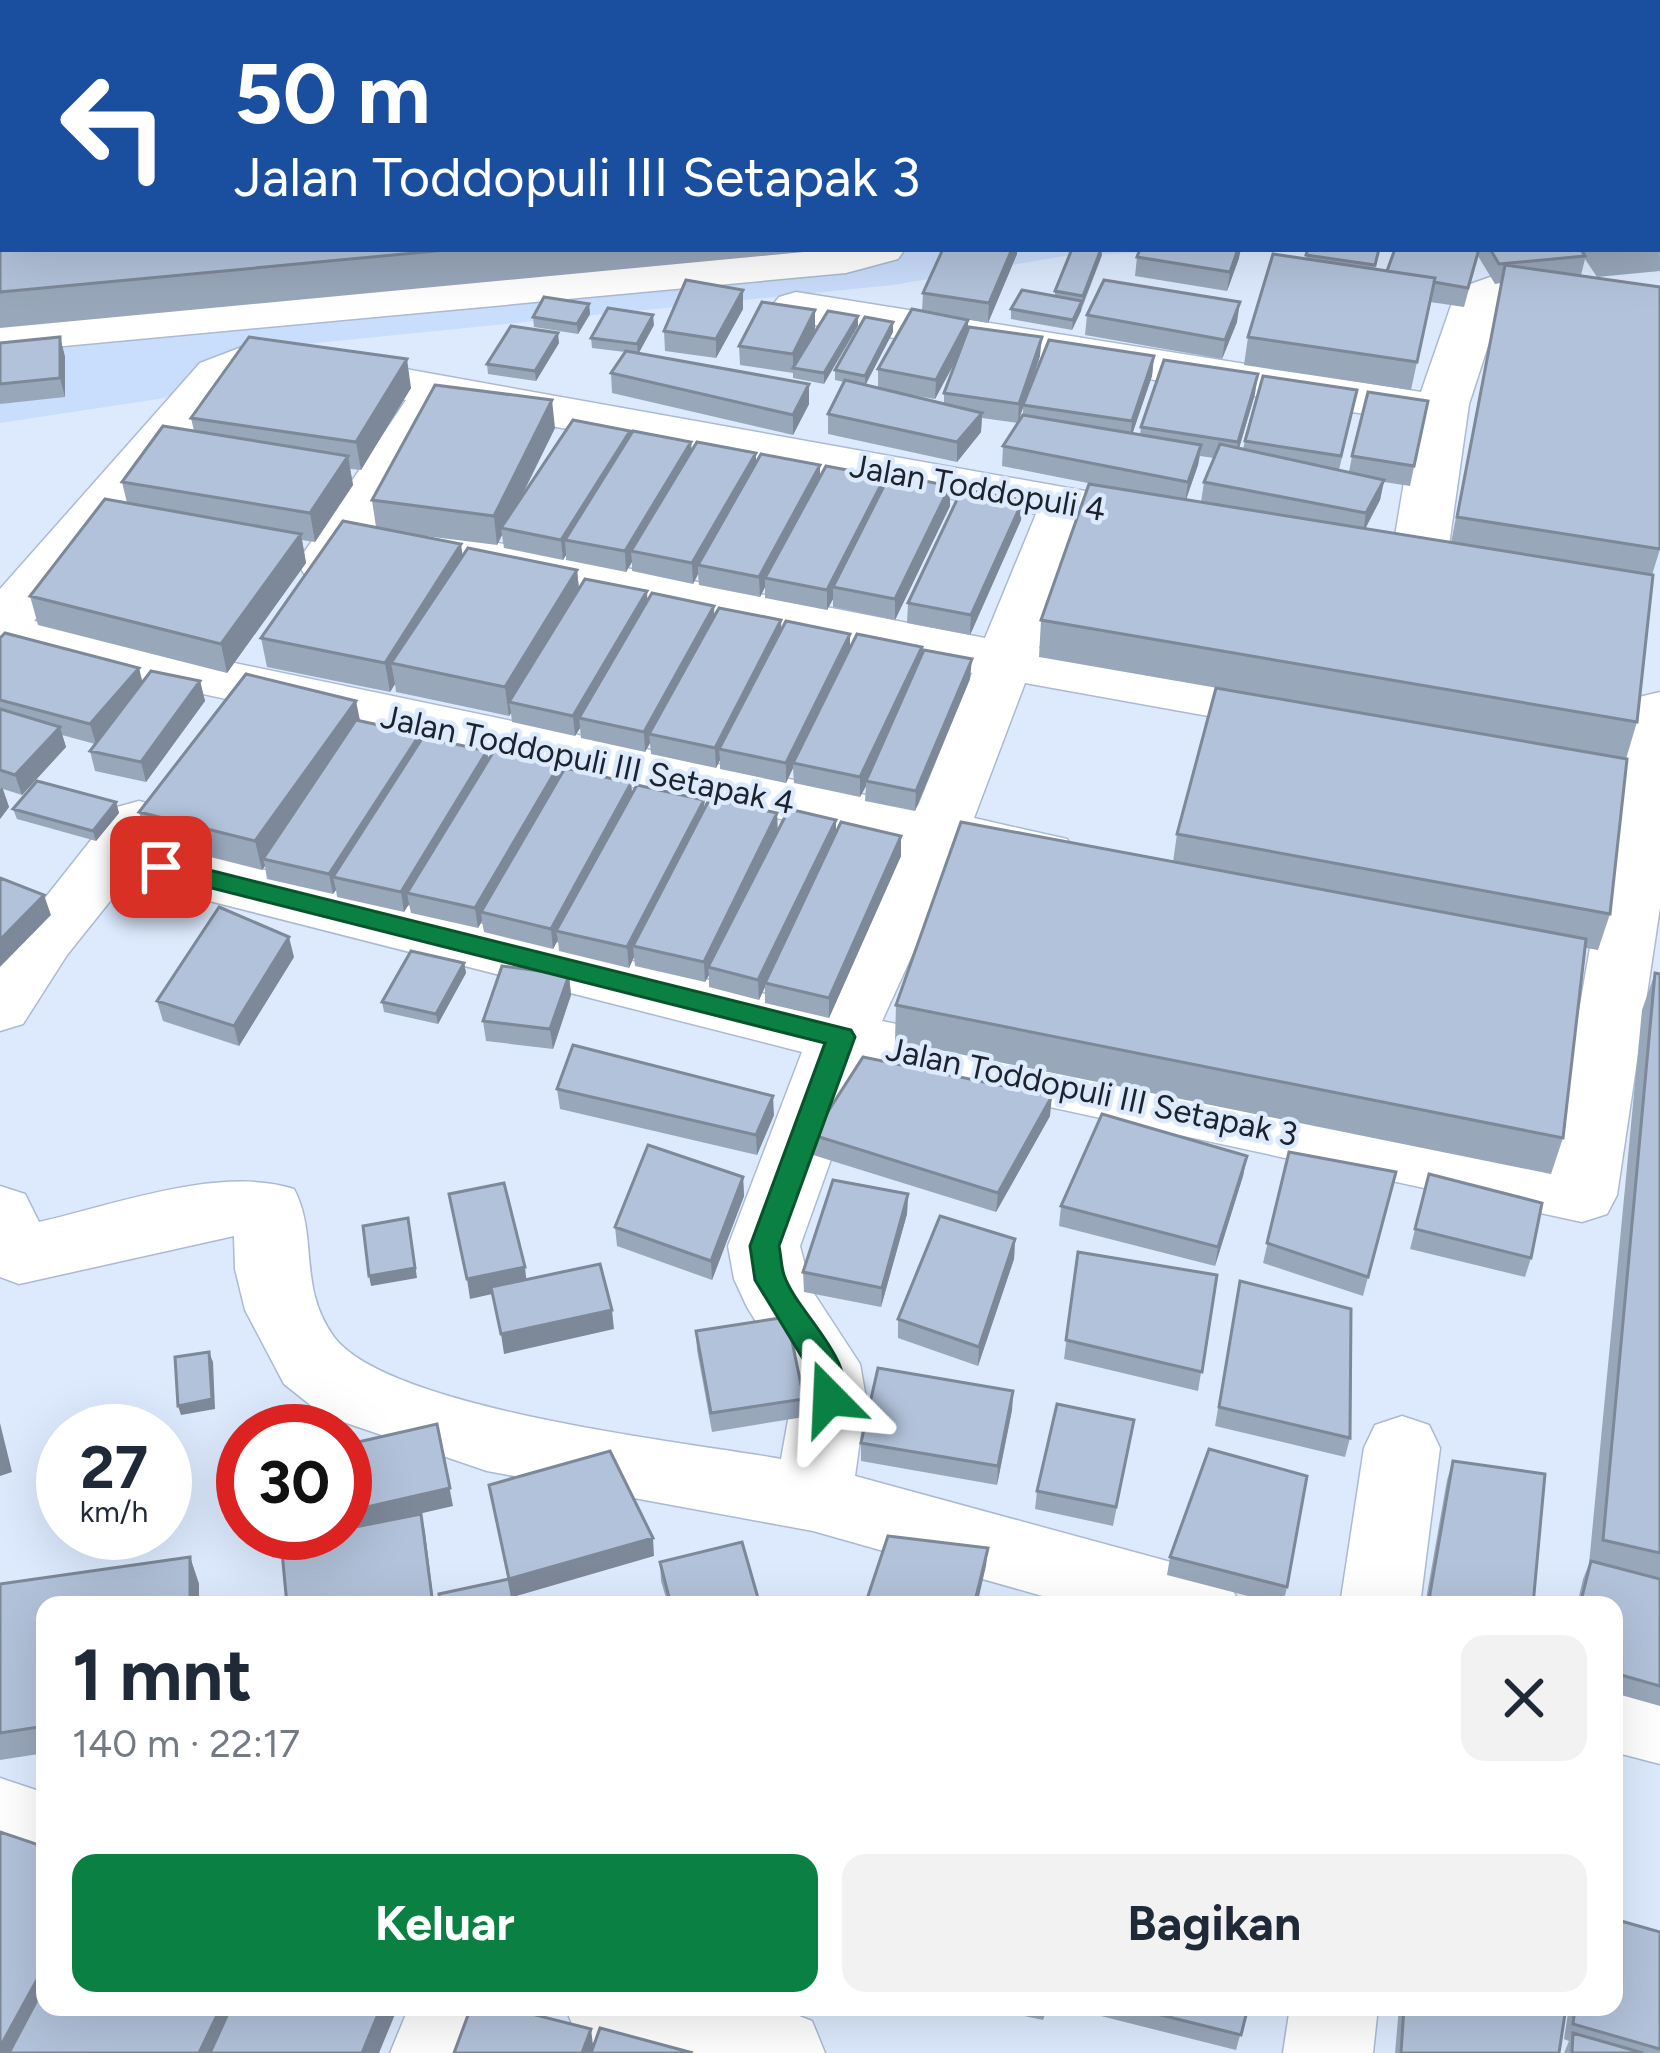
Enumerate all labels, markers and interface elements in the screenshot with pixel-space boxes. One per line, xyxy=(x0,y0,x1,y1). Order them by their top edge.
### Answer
text: 50 m xyxy=(234,43,430,144)
icon: left xyxy=(36,48,192,204)
text: Jalan Toddopuli III Setapak 3 xyxy=(234,145,921,210)
street label: Jalan Toddopuli 4 xyxy=(847,446,1109,529)
street label: Jalan Toddopuli III Setapak 4 xyxy=(377,697,798,822)
pin xyxy=(110,816,212,918)
icon: arrive xyxy=(128,834,194,900)
street label: Jalan Toddopuli III Setapak 3 xyxy=(883,1029,1301,1154)
position arrow xyxy=(766,1335,892,1461)
speed limit sign: 30 xyxy=(216,1404,372,1560)
text: 27 xyxy=(80,1431,148,1503)
text: km/h xyxy=(80,1493,148,1530)
text: 1 mnt xyxy=(72,1632,252,1718)
button: close xyxy=(1461,1635,1587,1761)
text: 140 m · 22:17 xyxy=(72,1720,300,1767)
button: Keluar xyxy=(72,1854,818,1992)
button: Bagikan xyxy=(842,1854,1587,1992)

